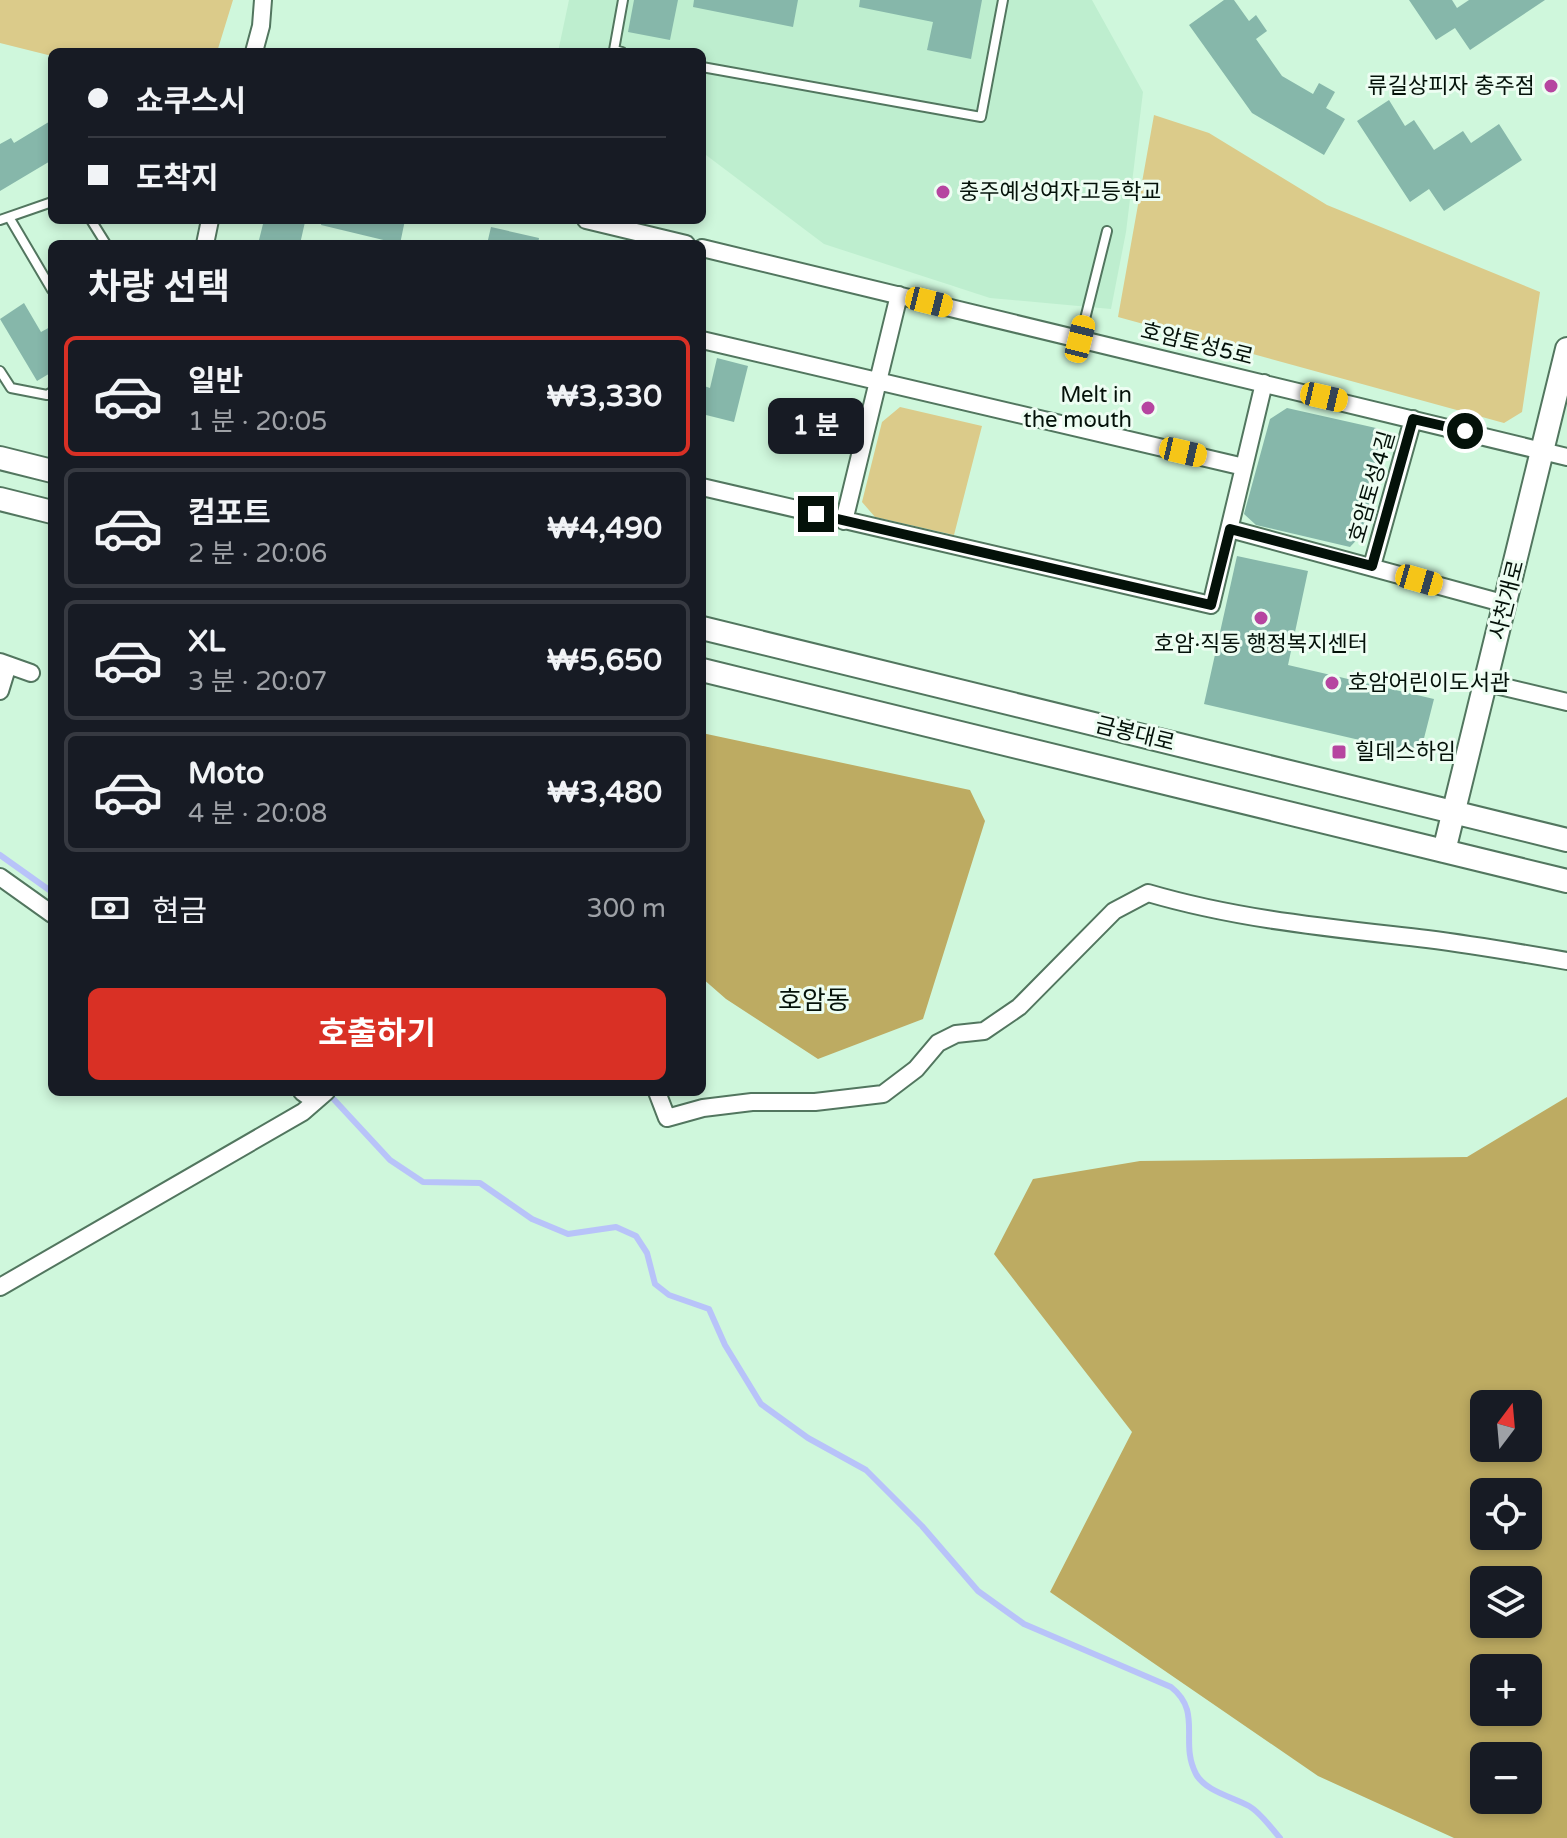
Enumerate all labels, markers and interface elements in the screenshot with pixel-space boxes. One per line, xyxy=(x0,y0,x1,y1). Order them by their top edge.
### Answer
place label: 류길상피자 충주점 xyxy=(1367,73,1535,99)
marker: 류길상피자 충주점 xyxy=(1542,77,1560,95)
text: 쇼쿠스시 xyxy=(136,83,246,120)
text: 도착지 xyxy=(136,160,219,197)
place label: 충주예성여자고등학교 xyxy=(959,179,1161,205)
marker: 충주예성여자고등학교 xyxy=(934,183,952,201)
text: 차량 선택 xyxy=(88,266,230,309)
car xyxy=(903,285,955,319)
car xyxy=(1063,313,1097,365)
street label: 호암토성5로 xyxy=(1138,317,1256,371)
icon: car xyxy=(92,360,164,432)
text: 일반 xyxy=(188,363,243,400)
text: ₩3,330 xyxy=(546,378,662,415)
car xyxy=(1298,380,1350,414)
place label: Melt in the mouth xyxy=(1023,382,1132,433)
callout: 1 분 xyxy=(768,398,864,454)
marker: Melt in the mouth xyxy=(1139,399,1157,417)
text: 1 분 · 20:05 xyxy=(188,406,327,437)
text: 1 분 xyxy=(792,410,840,441)
route start xyxy=(1447,413,1483,449)
street label: 호암토성4길 xyxy=(1344,428,1400,546)
car xyxy=(1157,435,1209,469)
icon: car xyxy=(92,492,164,564)
text: 컴포트 xyxy=(188,495,271,532)
route end xyxy=(798,496,834,532)
text: ₩4,490 xyxy=(547,510,662,547)
text: 2 분 · 20:06 xyxy=(188,538,327,569)
street label: 사천개로 xyxy=(1485,558,1529,642)
car xyxy=(1393,562,1445,598)
marker: 호암·직동 행정복지센터 xyxy=(1252,609,1270,627)
text: XL xyxy=(188,623,225,660)
icon: car xyxy=(92,624,164,696)
place label: 호암·직동 행정복지센터 xyxy=(1154,631,1368,657)
text: ₩5,650 xyxy=(547,642,662,679)
text: 3 분 · 20:07 xyxy=(188,666,327,697)
place label: 호암어린이도서관 xyxy=(1348,670,1510,696)
marker: 호암어린이도서관 xyxy=(1323,674,1341,692)
street label: 금봉대로 xyxy=(1093,712,1177,756)
place label: 힐데스하임 xyxy=(1355,739,1456,765)
marker: 힐데스하임 xyxy=(1330,743,1348,761)
text: Moto xyxy=(188,755,264,792)
icon: car xyxy=(92,756,164,828)
text: ₩3,480 xyxy=(547,774,662,811)
text: 4 분 · 20:08 xyxy=(188,798,327,829)
icon: cash xyxy=(88,886,132,930)
text: 현금 xyxy=(152,893,207,930)
text: 300 m xyxy=(586,893,666,924)
district label: 호암동 xyxy=(778,985,850,1016)
button: 호출하기 xyxy=(88,988,666,1080)
north arrow xyxy=(1470,1390,1542,1462)
map controls xyxy=(1470,1390,1542,1814)
button: locate xyxy=(1470,1478,1542,1550)
button: layers xyxy=(1470,1566,1542,1638)
button: + xyxy=(1470,1654,1542,1726)
button: − xyxy=(1470,1742,1542,1814)

